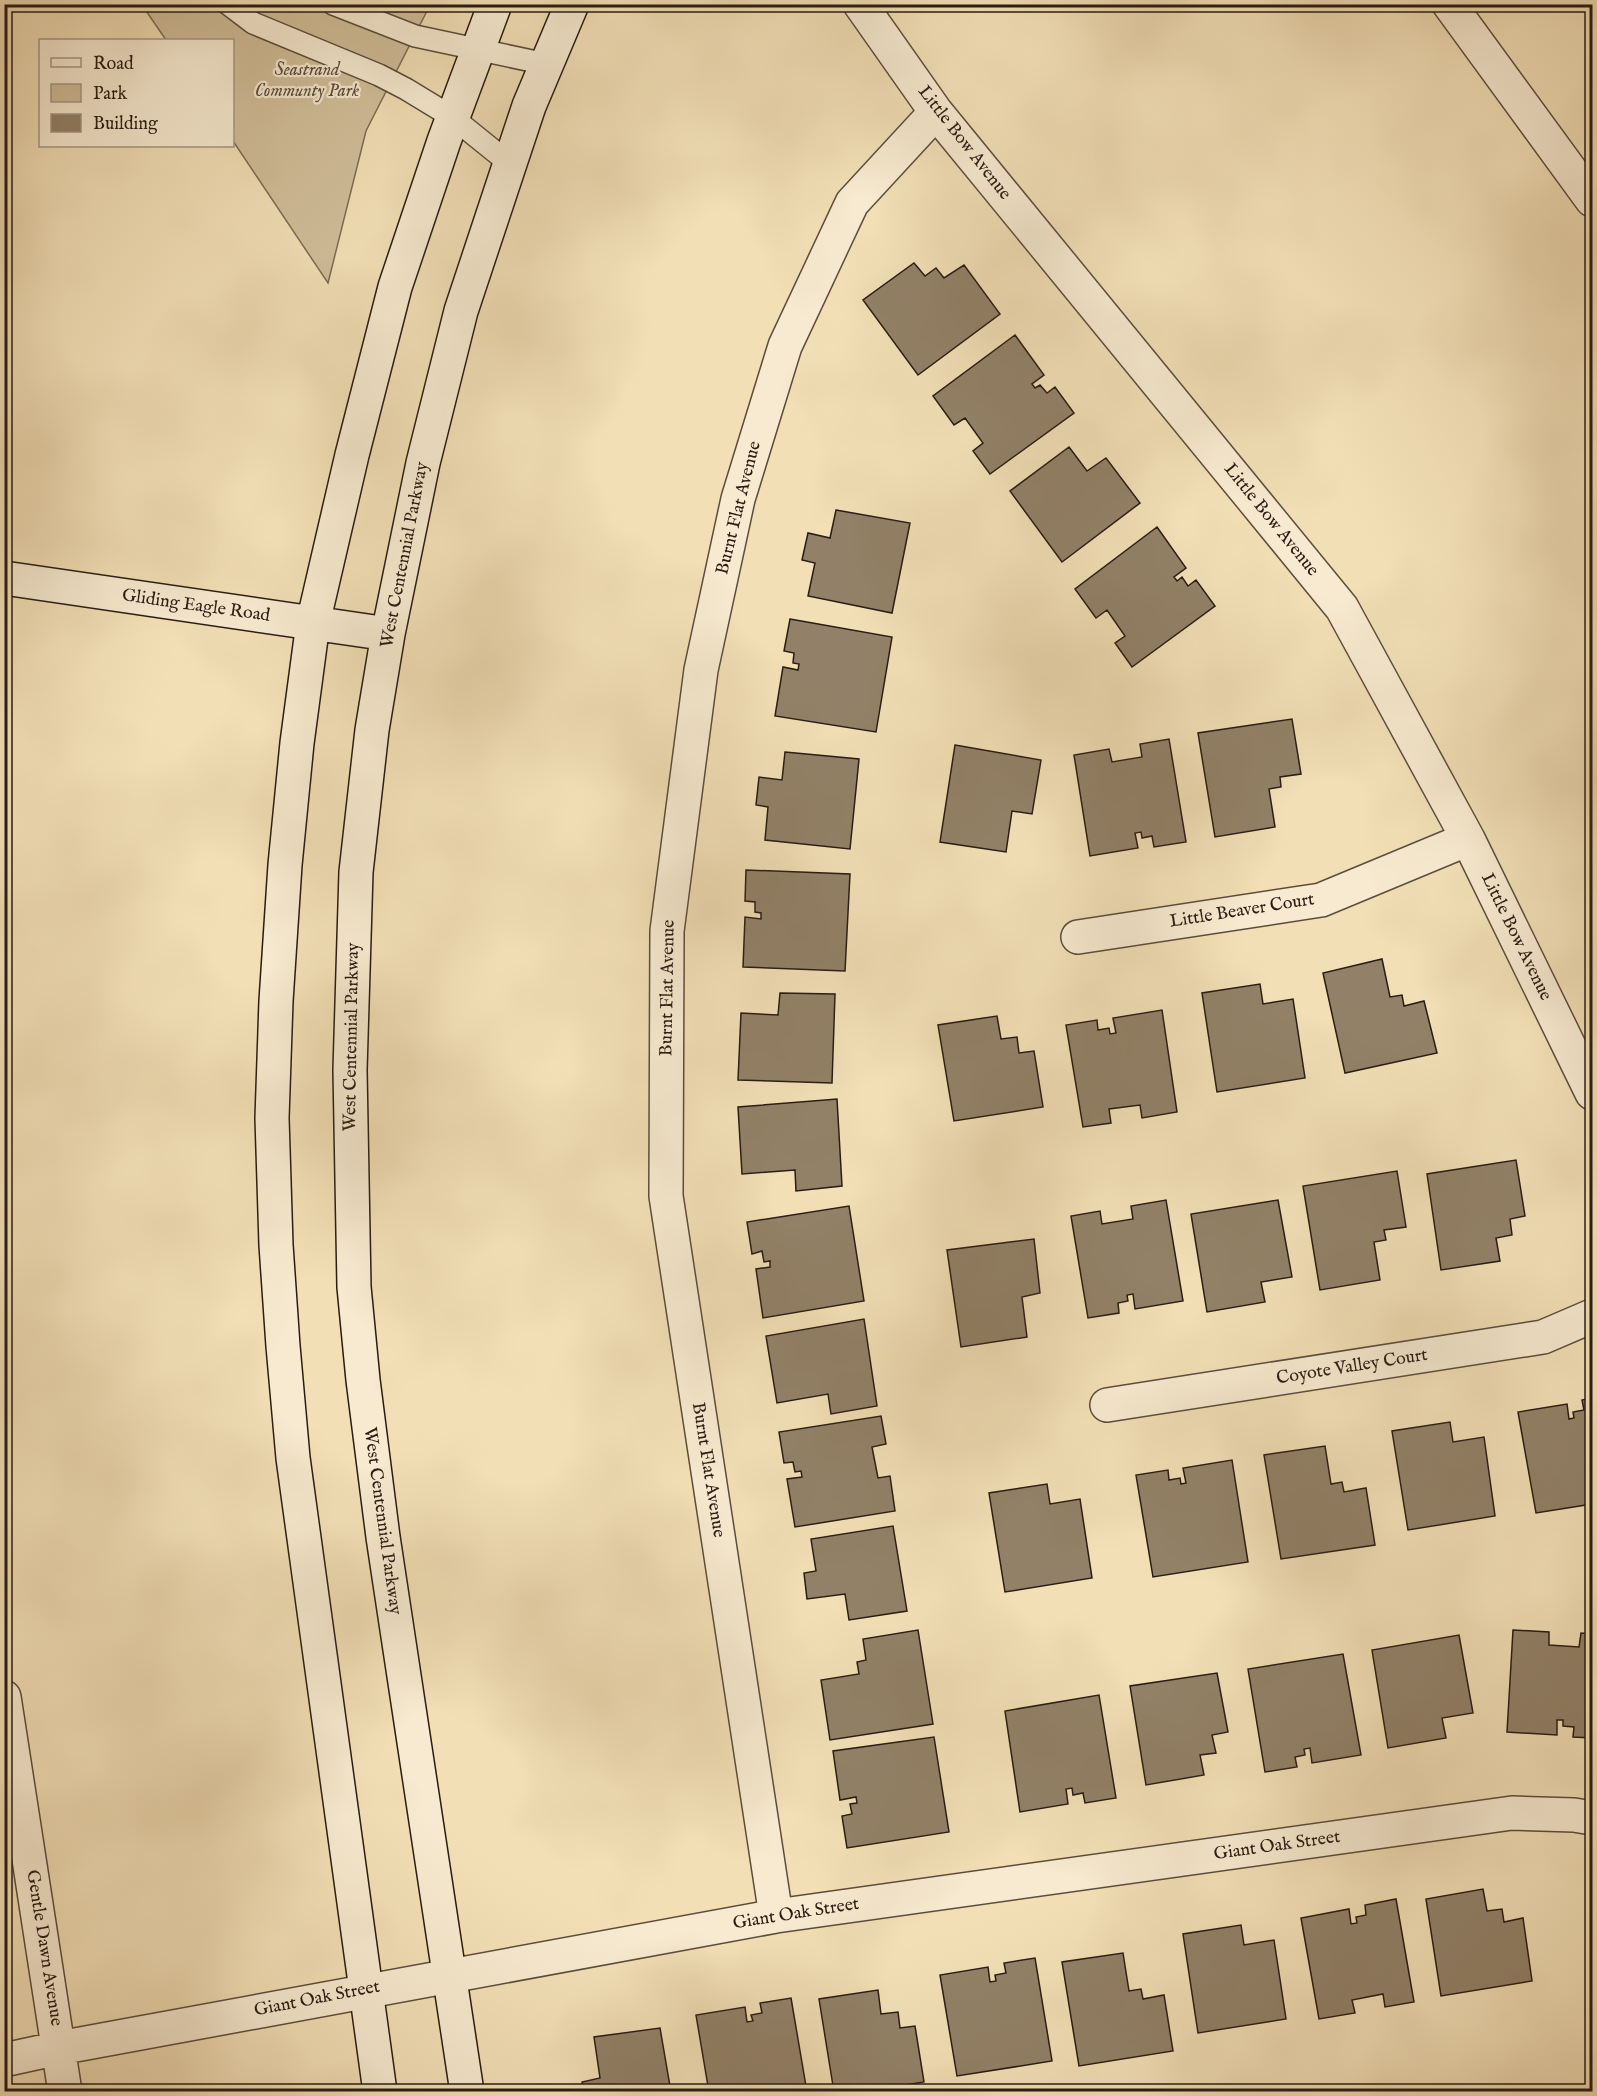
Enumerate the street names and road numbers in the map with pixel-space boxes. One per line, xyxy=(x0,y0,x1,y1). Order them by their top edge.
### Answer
street label: Little Bow Avenue xyxy=(912,81,1016,205)
street label: Burnt Flat Avenue xyxy=(711,439,767,577)
street label: Little Bow Avenue xyxy=(1218,459,1324,581)
street label: West Centennial Parkway xyxy=(376,460,434,650)
street label: Gliding Eagle Road xyxy=(120,584,272,628)
street label: Little Bow Avenue xyxy=(1475,869,1557,1005)
street label: Little Beaver Court xyxy=(1168,888,1316,934)
street label: Burnt Flat Avenue xyxy=(655,919,681,1057)
street label: West Centennial Parkway xyxy=(339,942,365,1132)
street label: Coyote Valley Court xyxy=(1275,1344,1429,1390)
street label: Burnt Flat Avenue xyxy=(686,1401,730,1539)
street label: West Centennial Parkway xyxy=(357,1426,407,1616)
street label: Giant Oak Street xyxy=(1212,1826,1342,1866)
street label: Gentle Dawn Avenue xyxy=(20,1868,68,2028)
street label: Giant Oak Street xyxy=(731,1893,861,1935)
street label: Giant Oak Street xyxy=(252,1976,382,2022)

